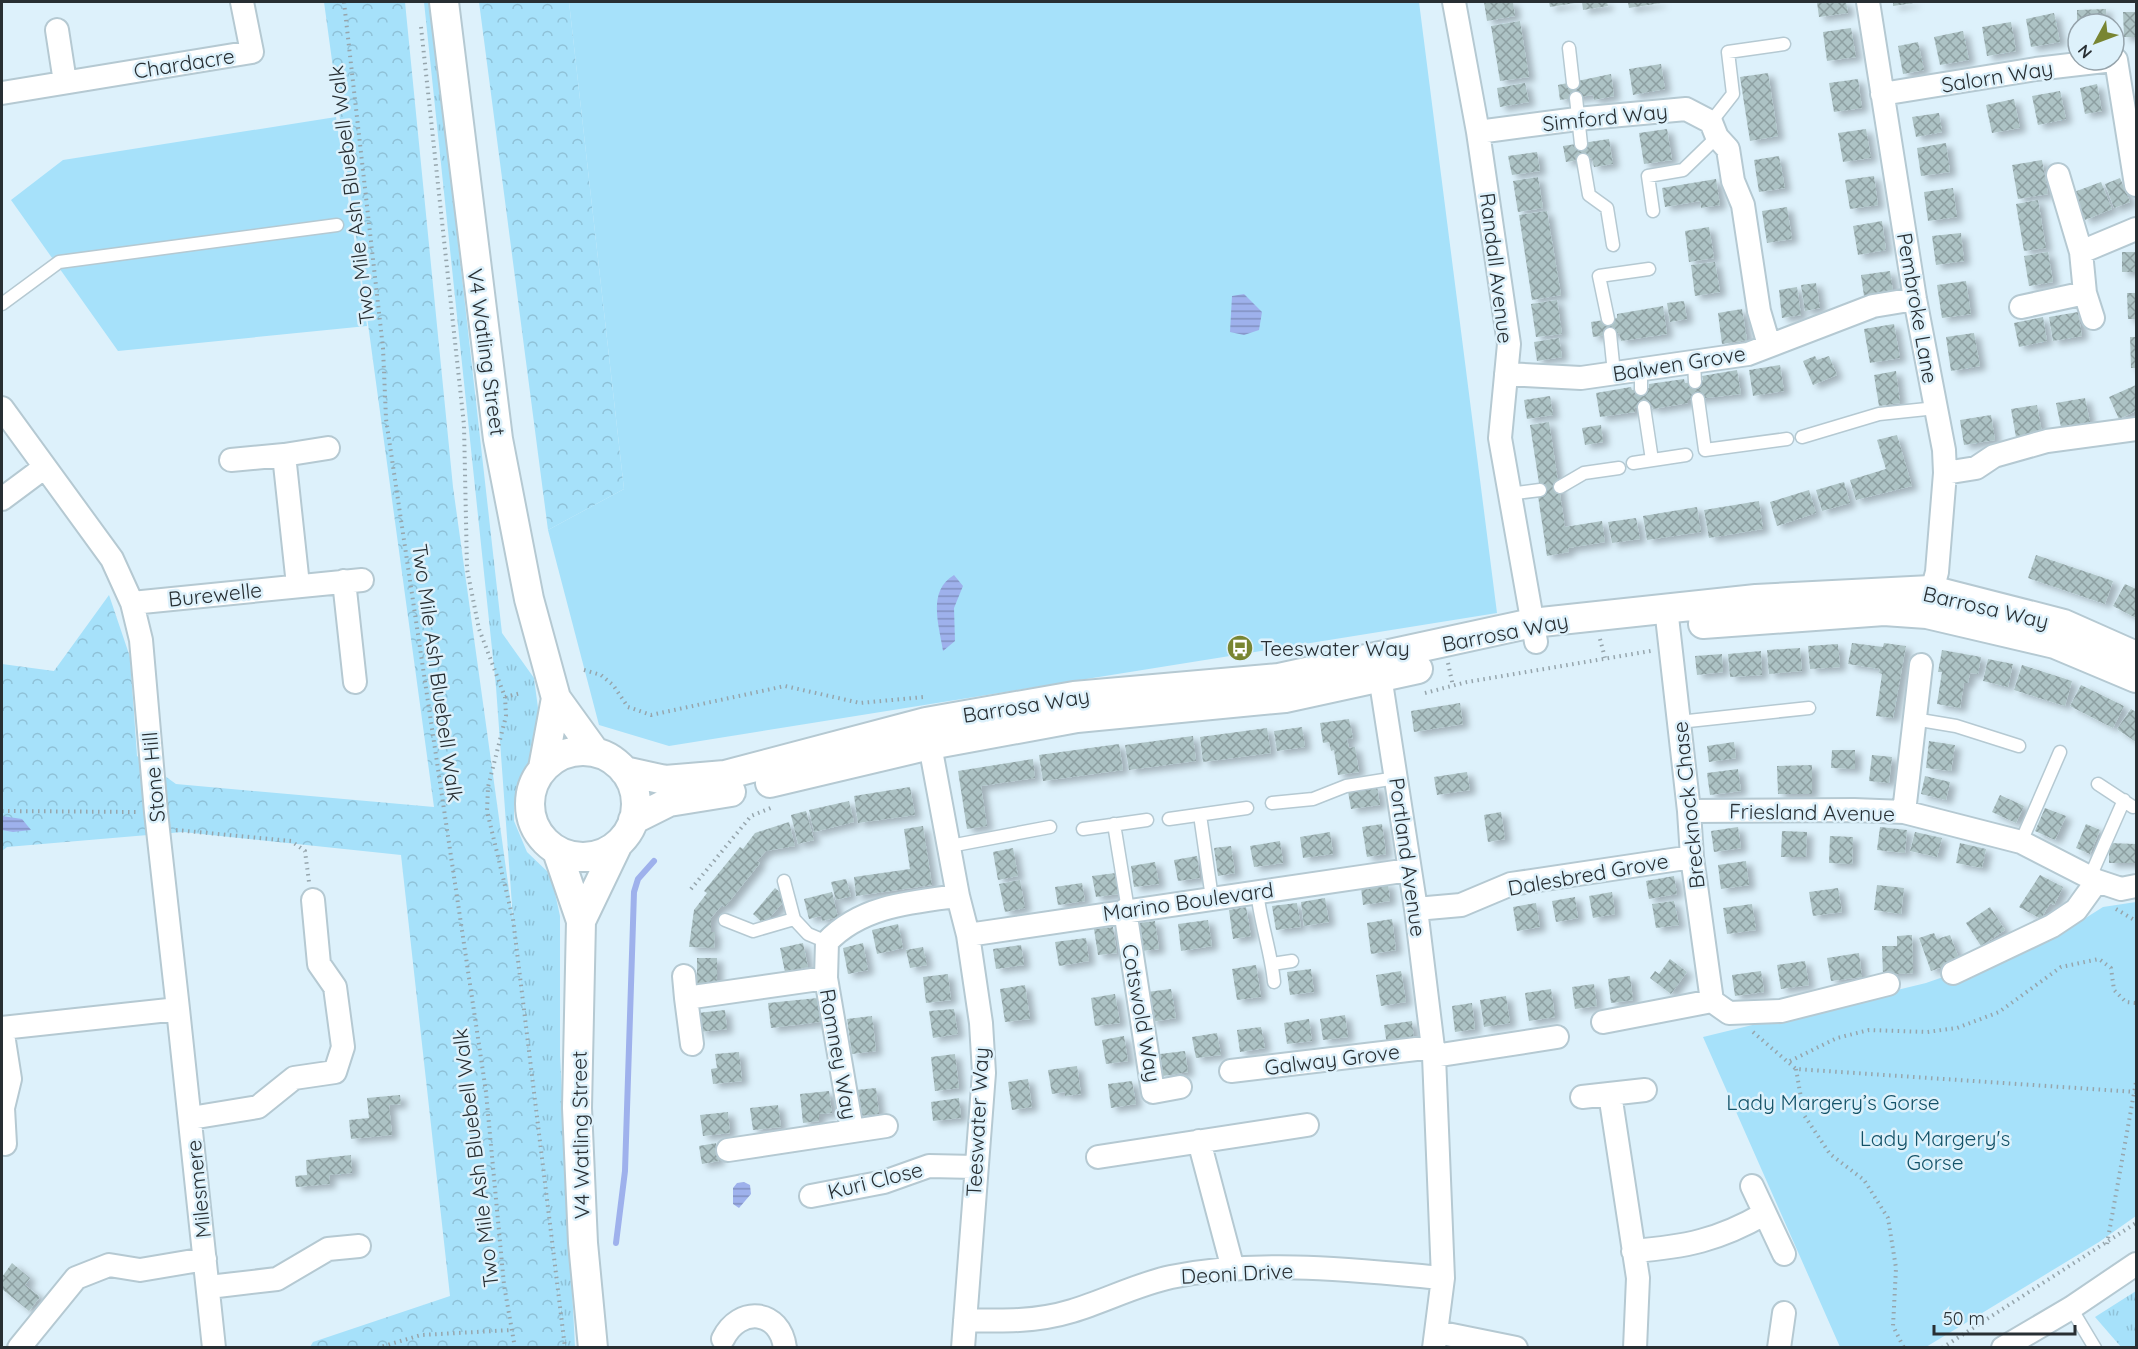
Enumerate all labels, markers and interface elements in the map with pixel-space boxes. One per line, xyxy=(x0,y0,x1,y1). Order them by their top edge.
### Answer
north arrow xyxy=(2066,12,2126,72)
text: N xyxy=(2073,41,2096,63)
street label: Chardacre xyxy=(132,42,236,84)
street label: Salorn Way xyxy=(1939,54,2055,98)
street label: Two Mile Ash Bluebell Walk xyxy=(322,64,380,326)
street label: Simford Way xyxy=(1541,97,1669,137)
street label: Randall Avenue xyxy=(1475,191,1519,345)
street label: Pembroke Lane xyxy=(1892,231,1944,385)
street label: V4 Watling Street xyxy=(462,267,512,437)
street label: Balwen Grove xyxy=(1611,340,1747,386)
street label: Two Mile Ash Bluebell Walk xyxy=(407,542,469,804)
street label: Burewelle xyxy=(167,576,263,612)
street label: Barrosa Way xyxy=(1921,580,2051,634)
street label: Barrosa Way xyxy=(1440,607,1570,657)
bus stop icon: Teeswater Way xyxy=(1225,633,1255,663)
place label: Teeswater Way xyxy=(1260,635,1410,661)
street label: Barrosa Way xyxy=(961,682,1091,728)
street label: Brecknock Chase xyxy=(1666,720,1710,890)
street label: Stone Hill xyxy=(136,731,170,823)
street label: Portland Avenue xyxy=(1384,776,1432,938)
street label: Friesland Avenue xyxy=(1729,798,1895,826)
street label: Dalesbred Grove xyxy=(1506,847,1670,901)
street label: Marino Boulevard xyxy=(1101,876,1275,926)
street label: Cotswold Way xyxy=(1117,942,1167,1084)
street label: Romney Way xyxy=(815,987,863,1121)
street label: Two Mile Ash Bluebell Walk xyxy=(446,1027,504,1289)
street label: Galway Grove xyxy=(1263,1038,1401,1080)
street label: Teeswater Way xyxy=(960,1047,994,1197)
street label: V4 Watling Street xyxy=(566,1051,594,1219)
park label: Lady Margery’s Gorse xyxy=(1726,1089,1940,1115)
park label: Lady Margery's Gorse xyxy=(1860,1125,2010,1175)
street label: Milesmere xyxy=(180,1139,216,1239)
street label: Kuri Close xyxy=(825,1156,925,1204)
street label: Deoni Drive xyxy=(1180,1257,1294,1289)
scale bar xyxy=(1934,1298,2075,1336)
text: 50 m xyxy=(1943,1307,1985,1330)

